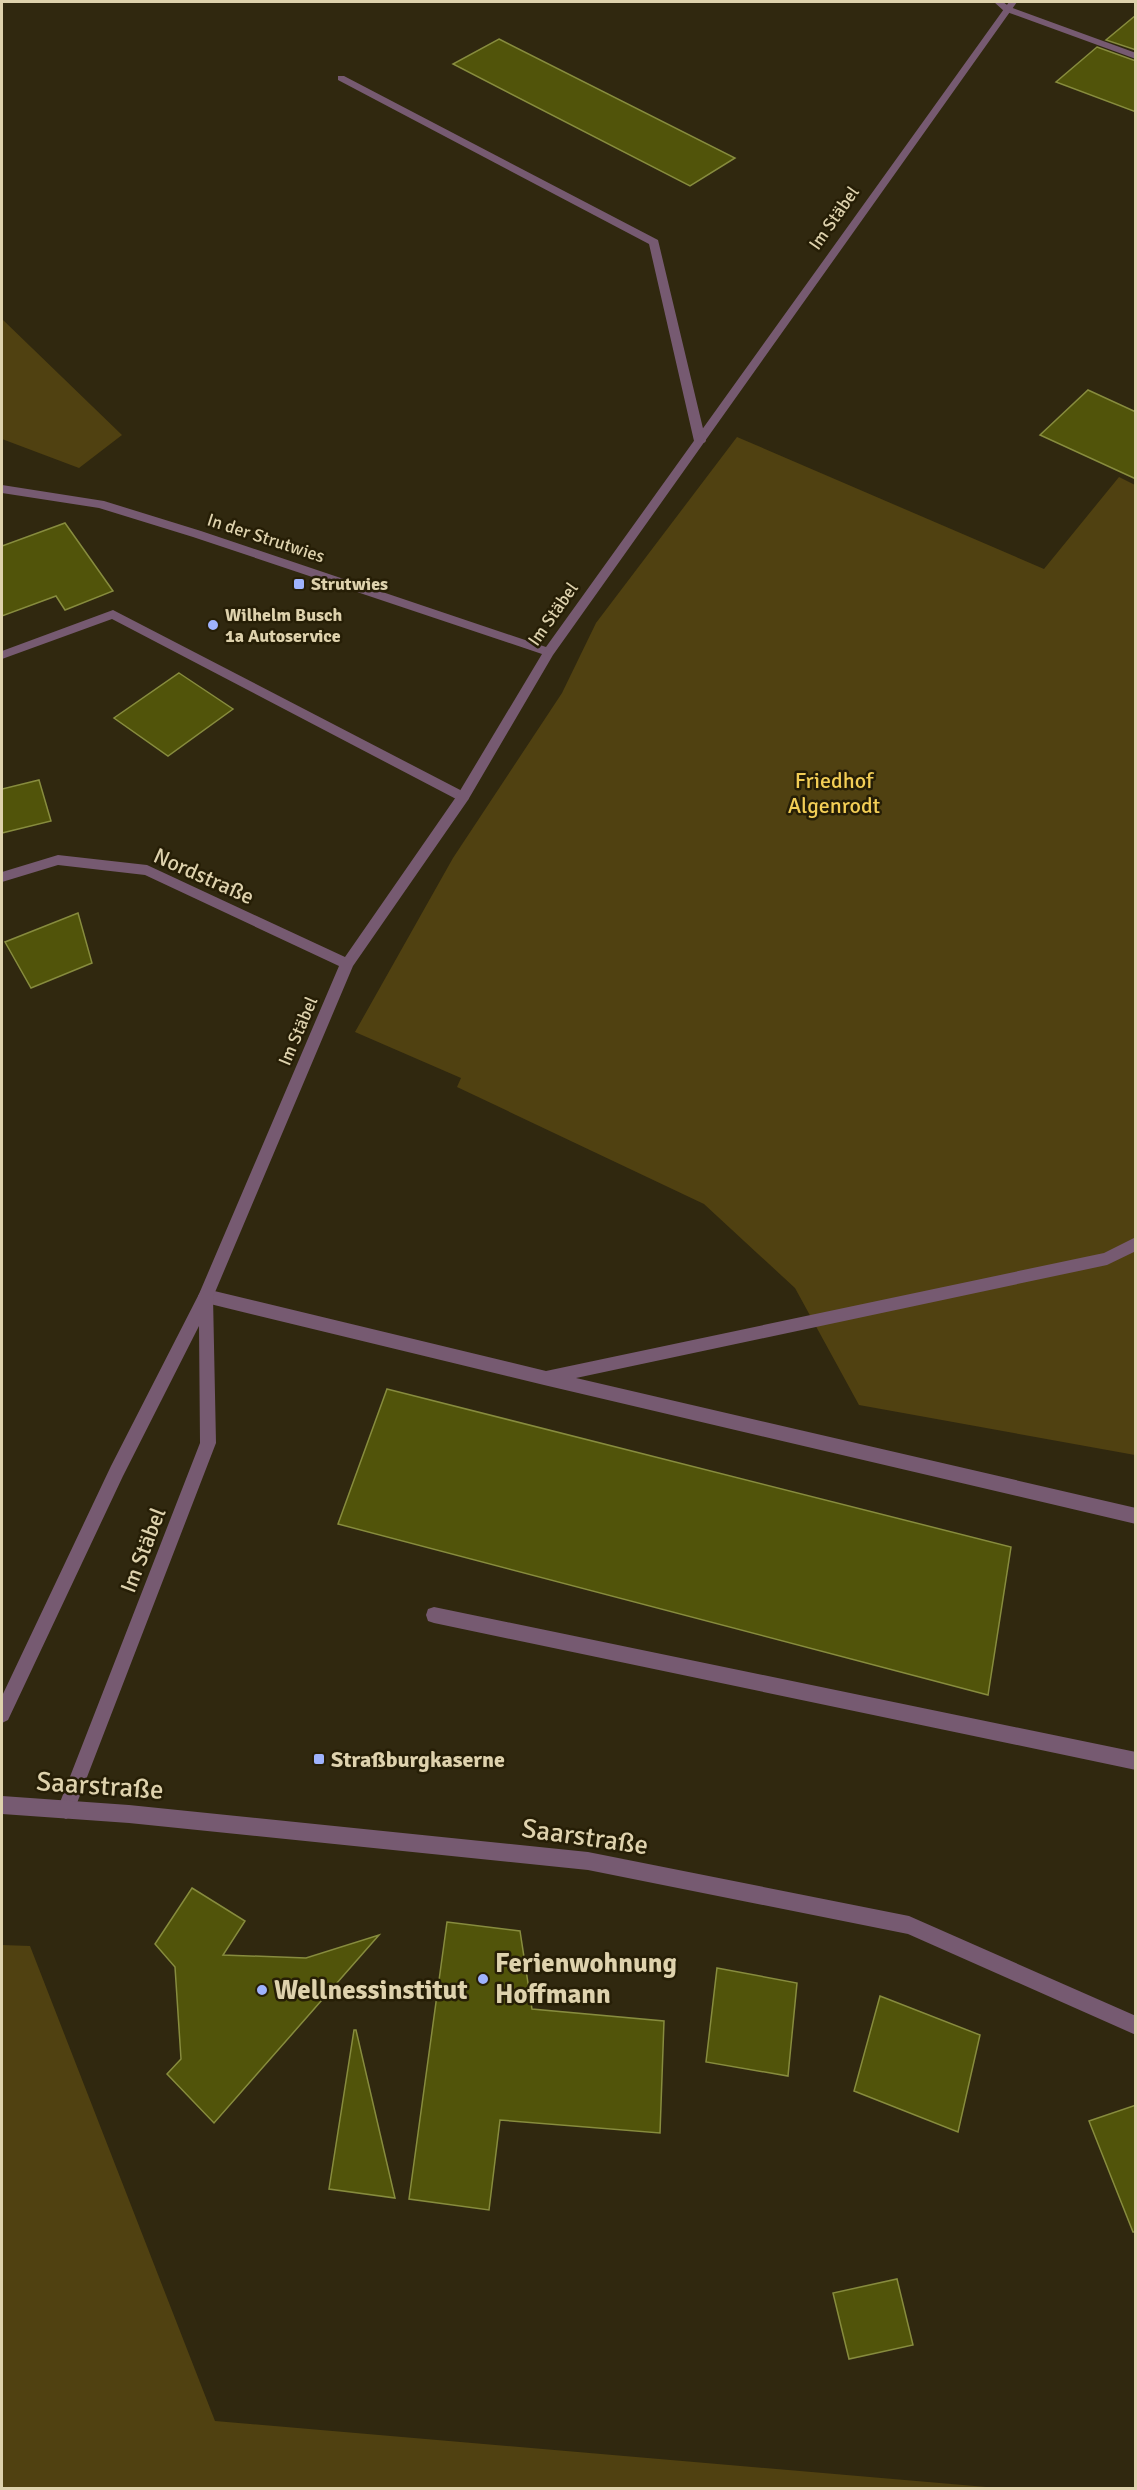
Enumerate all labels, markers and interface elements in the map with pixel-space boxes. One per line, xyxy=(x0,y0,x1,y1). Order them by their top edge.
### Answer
street label: Im Stäbel xyxy=(804,182,864,254)
street label: In der Strutwies xyxy=(204,509,328,567)
place label: Strutwies xyxy=(311,573,388,595)
marker: Strutwies xyxy=(292,577,306,591)
street label: Im Stäbel xyxy=(523,578,583,650)
place label: Wilhelm Busch 1a Autoservice xyxy=(225,604,343,647)
marker: Wilhelm Busch 1a Autoservice xyxy=(206,618,220,632)
park label: Friedhof Algenrodt xyxy=(788,767,881,819)
street label: Nordstraße xyxy=(150,842,258,910)
street label: Im Stäbel xyxy=(274,993,322,1069)
street label: Im Stäbel xyxy=(114,1504,172,1596)
place label: Straßburgkaserne xyxy=(331,1746,505,1773)
marker: Straßburgkaserne xyxy=(312,1752,326,1766)
street label: Saarstraße xyxy=(35,1765,165,1807)
street label: Saarstraße xyxy=(520,1812,650,1862)
place label: Ferienwohnung Hoffmann xyxy=(495,1947,677,2011)
marker: Ferienwohnung Hoffmann xyxy=(476,1972,490,1986)
place label: Wellnessinstitut xyxy=(274,1974,468,2007)
marker: Wellnessinstitut xyxy=(255,1983,269,1997)

